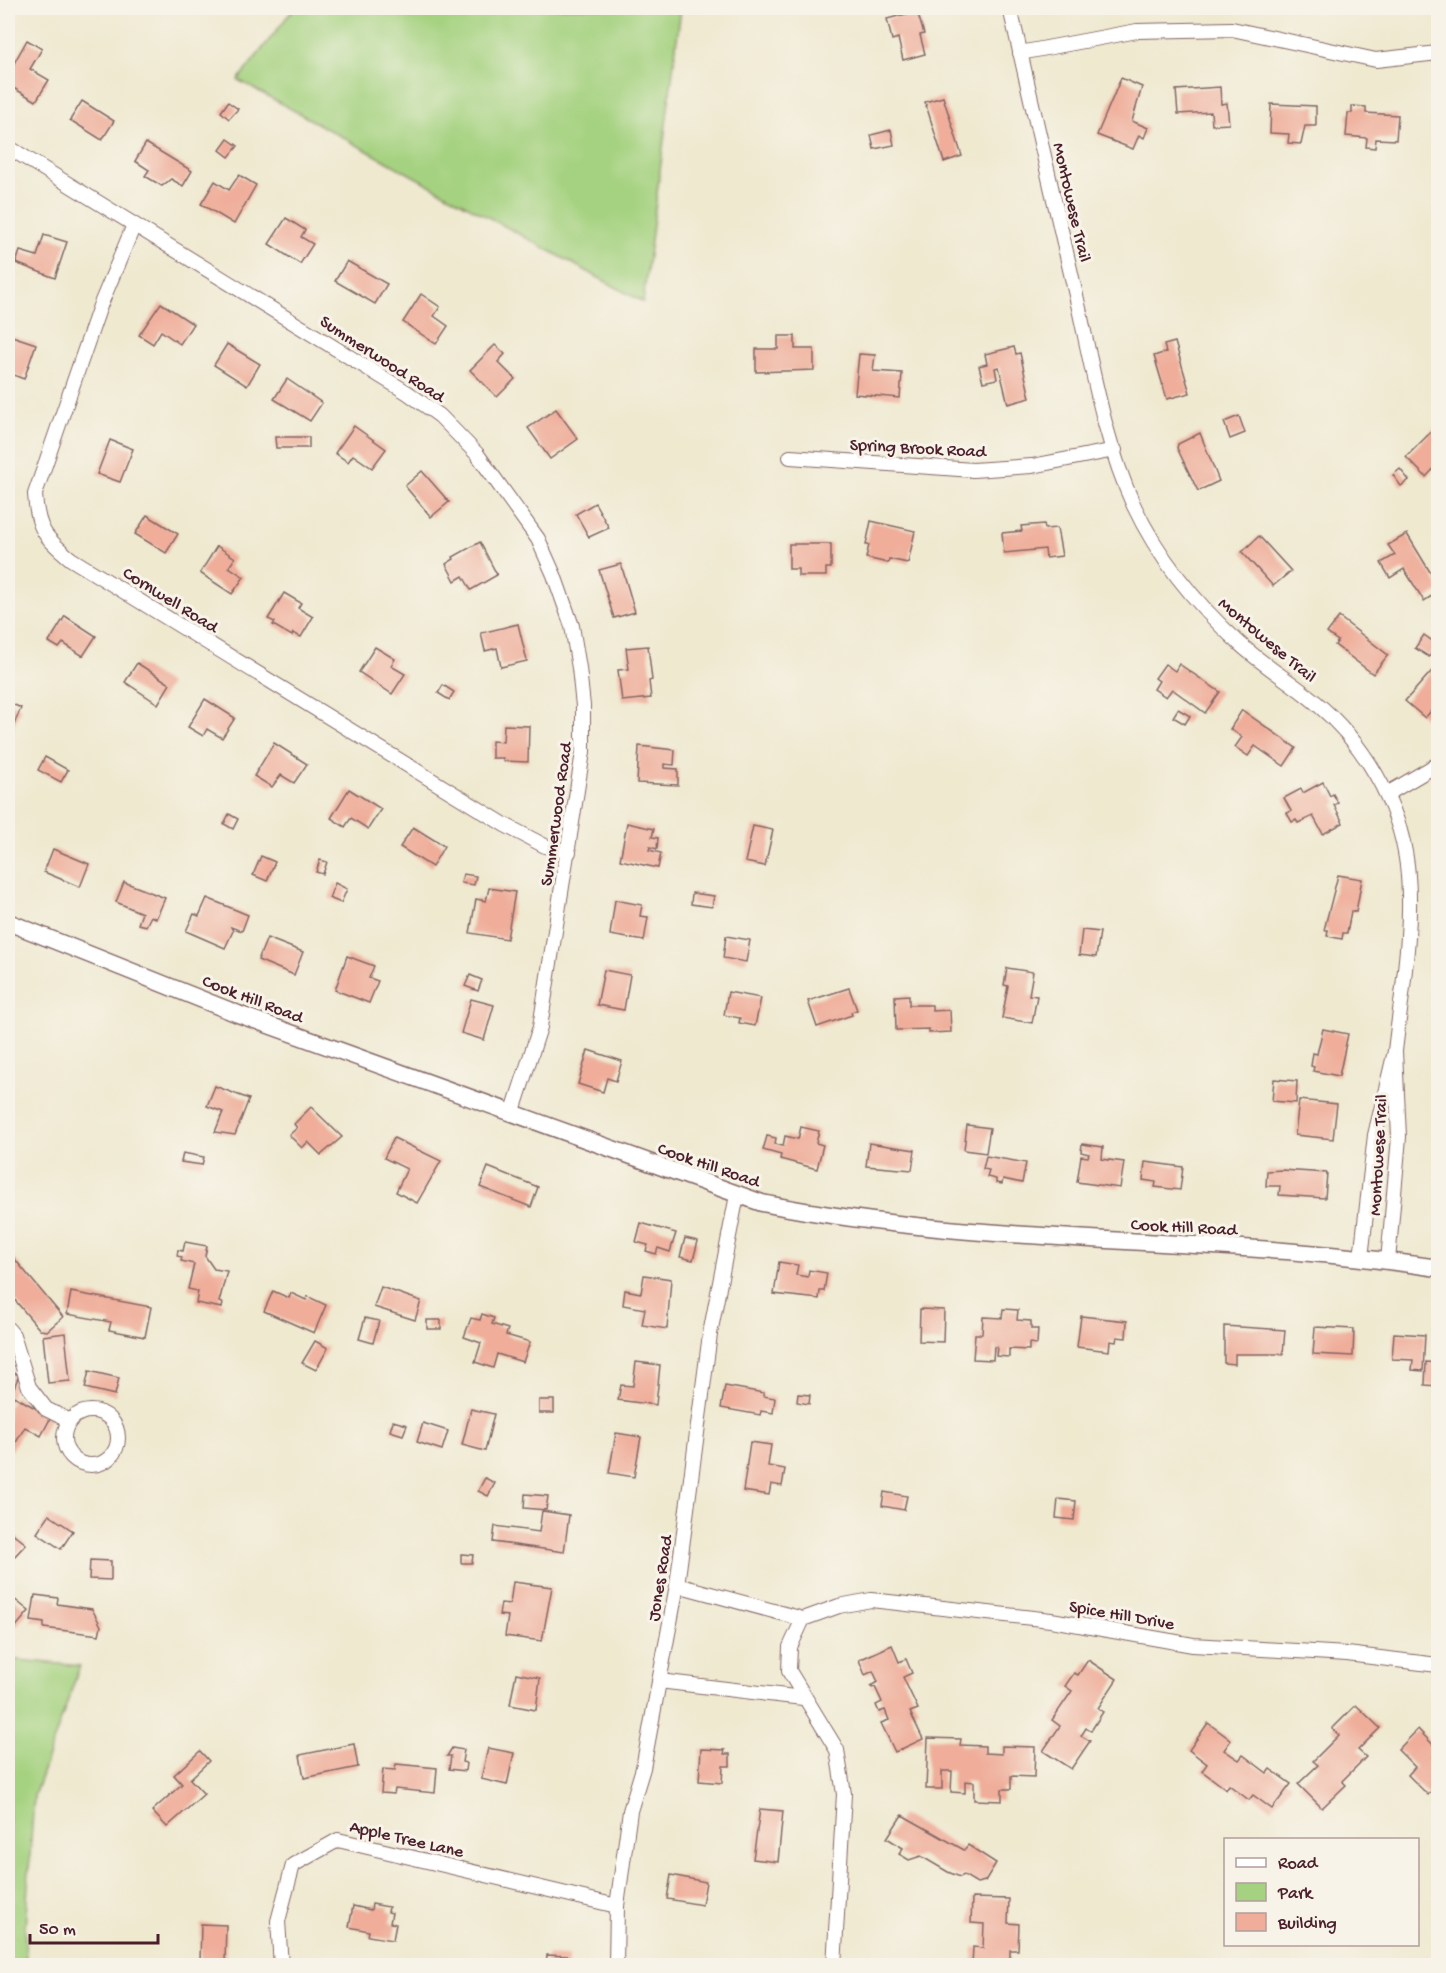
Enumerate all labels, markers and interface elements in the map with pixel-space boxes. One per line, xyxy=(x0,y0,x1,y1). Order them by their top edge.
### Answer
street label: Montowese Trail xyxy=(1047,141,1094,264)
street label: Summerwood Road xyxy=(315,312,449,409)
street label: Spring Brook Road xyxy=(849,435,988,464)
street label: Cornwell Road xyxy=(118,563,223,640)
street label: Montowese Trail xyxy=(1213,594,1320,688)
street label: Summerwood Road xyxy=(537,740,578,887)
street label: Cook Hill Road xyxy=(199,971,307,1030)
street label: Montowese Trail xyxy=(1366,1094,1393,1216)
street label: Cook Hill Road xyxy=(654,1139,763,1194)
street label: Cook Hill Road xyxy=(1130,1215,1239,1242)
street label: Jones Road xyxy=(644,1532,679,1623)
street label: Spice Hill Drive xyxy=(1067,1597,1176,1636)
street label: Apple Tree Lane xyxy=(347,1817,466,1864)
legend xyxy=(1224,1838,1419,1946)
text: Road xyxy=(1278,1854,1319,1875)
text: Park xyxy=(1277,1884,1314,1905)
scale bar xyxy=(30,1907,158,1945)
text: Building xyxy=(1277,1914,1337,1935)
text: 50 m xyxy=(39,1920,76,1941)

